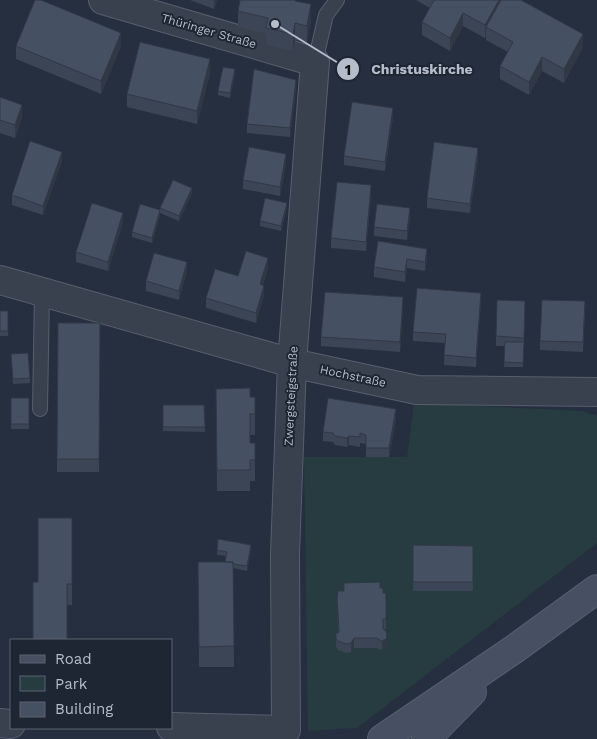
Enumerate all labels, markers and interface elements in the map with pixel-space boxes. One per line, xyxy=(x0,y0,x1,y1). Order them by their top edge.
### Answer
street label: Thüringer Straße xyxy=(160,11,258,51)
callout: Christuskirche xyxy=(336,55,482,84)
text: 1 xyxy=(345,61,351,79)
text: Christuskirche xyxy=(371,61,473,77)
street label: Zwergsteigstraße xyxy=(281,346,301,446)
street label: Hochstraße xyxy=(319,362,387,390)
legend xyxy=(10,639,172,729)
text: Road xyxy=(55,650,92,668)
text: Park xyxy=(55,675,88,693)
text: Building xyxy=(55,700,113,718)

